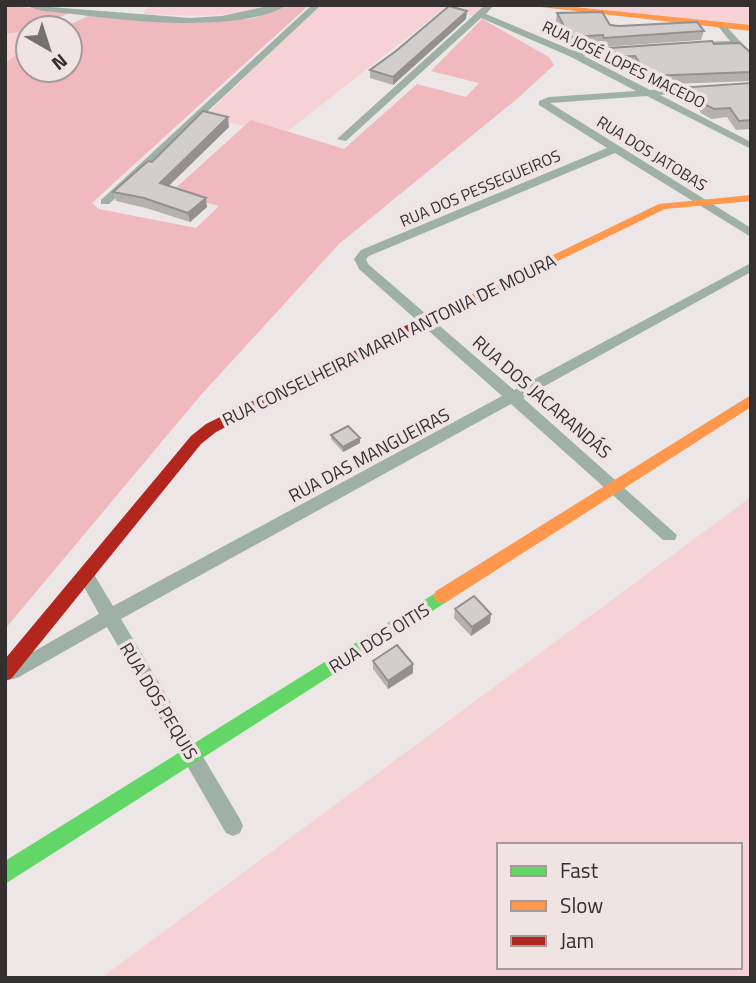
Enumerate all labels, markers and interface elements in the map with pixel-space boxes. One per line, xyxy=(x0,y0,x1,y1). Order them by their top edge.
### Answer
north arrow xyxy=(14,14,84,84)
street label: RUA JOSÉ LOPES MACEDO xyxy=(538,14,710,114)
text: N xyxy=(46,47,74,78)
street label: RUA DOS JATOBAS xyxy=(592,109,712,197)
street label: RUA DOS PESSEGUEIROS xyxy=(396,143,564,233)
street label: RUA CONSELHEIRA MARIA ANTONIA DE MOURA xyxy=(218,247,561,433)
street label: RUA DOS JACARANDÁS xyxy=(467,329,617,465)
street label: RUA DAS MANGUEIRAS xyxy=(283,401,455,509)
street label: RUA DOS OITIS xyxy=(323,596,435,680)
street label: RUA DOS PEQUIS xyxy=(113,637,205,765)
legend xyxy=(497,843,742,969)
text: Fast xyxy=(560,854,599,886)
text: Slow xyxy=(560,889,603,921)
text: Jam xyxy=(560,924,594,956)

